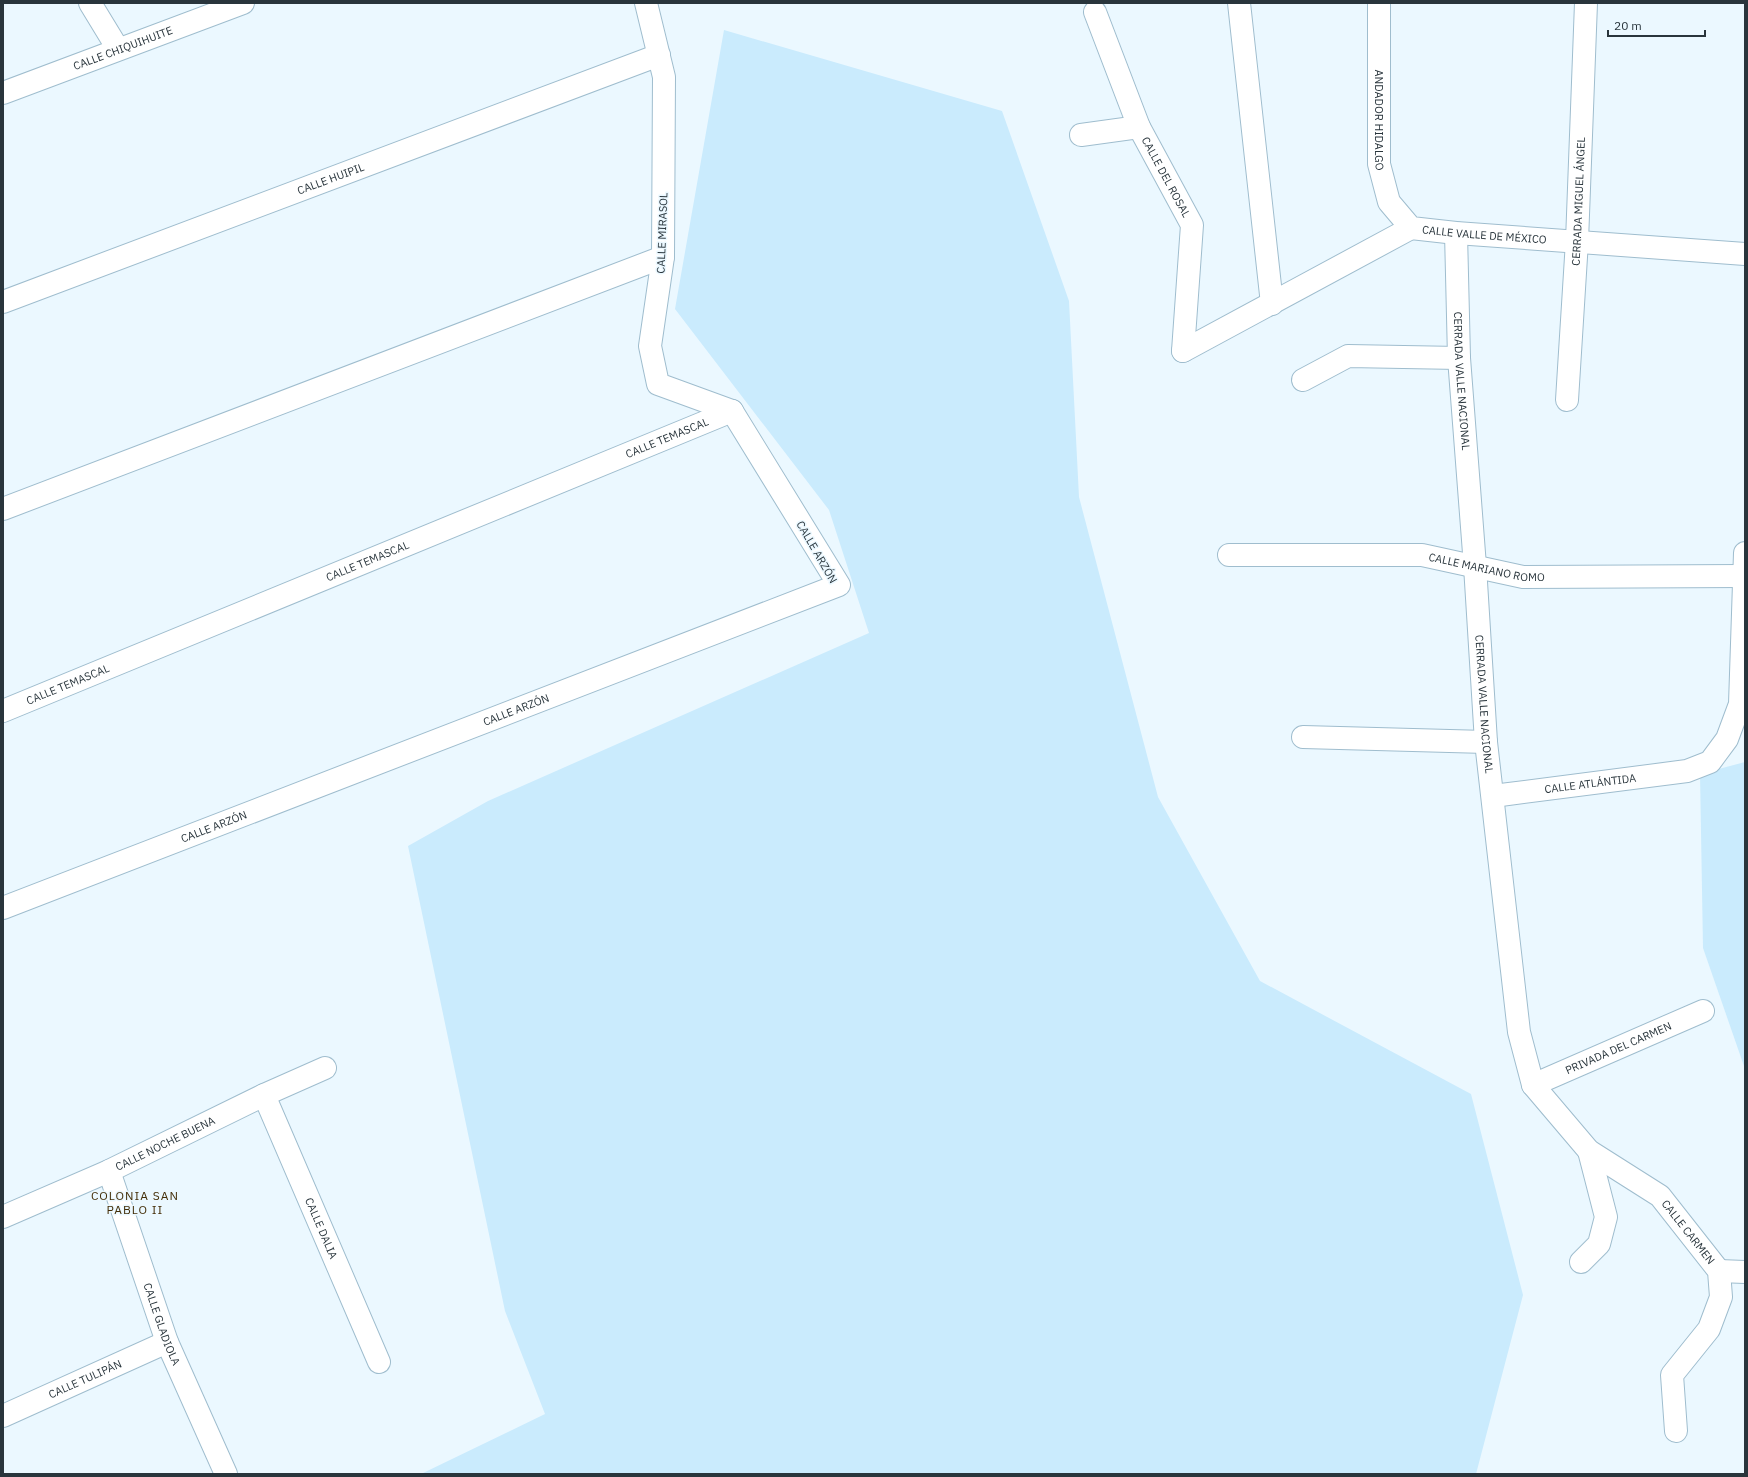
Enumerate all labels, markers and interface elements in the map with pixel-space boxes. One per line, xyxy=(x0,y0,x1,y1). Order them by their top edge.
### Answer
scale bar xyxy=(1608,12,1705,38)
text: 20 m xyxy=(1614,18,1642,33)
street label: CALLE CHIQUIHUITE xyxy=(71,23,174,73)
street label: ANDADOR HIDALGO xyxy=(1372,69,1387,172)
street label: CALLE DEL ROSAL xyxy=(1139,134,1194,220)
street label: CERRADA MIGUEL ÁNGEL xyxy=(1568,136,1588,266)
street label: CALLE HUIPIL xyxy=(295,160,366,198)
street label: CALLE MIRASOL xyxy=(654,192,670,274)
street label: CALLE VALLE DE MÉXICO xyxy=(1421,222,1547,247)
street label: CERRADA VALLE NACIONAL xyxy=(1451,311,1473,451)
street label: CALLE TEMASCAL xyxy=(623,414,711,461)
street label: CALLE ARZÓN xyxy=(793,518,841,586)
street label: CALLE TEMASCAL xyxy=(324,538,411,584)
street label: CALLE MARIANO ROMO xyxy=(1427,550,1545,584)
street label: CERRADA VALLE NACIONAL xyxy=(1472,634,1497,774)
street label: CALLE TEMASCAL xyxy=(24,661,112,708)
street label: CALLE ARZÓN xyxy=(481,691,551,729)
street label: CALLE ATLÁNTIDA xyxy=(1544,771,1637,796)
street label: CALLE ARZÓN xyxy=(179,807,249,846)
street label: PRIVADA DEL CARMEN xyxy=(1563,1019,1674,1077)
street label: CALLE NOCHE BUENA xyxy=(113,1113,217,1174)
district label: COLONIA SAN PABLO II xyxy=(91,1188,179,1217)
street label: CALLE DALIA xyxy=(302,1195,341,1261)
street label: CALLE CARMEN xyxy=(1659,1197,1718,1267)
street label: CALLE GLADIOLA xyxy=(140,1281,184,1368)
street label: CALLE TULIPÁN xyxy=(46,1356,124,1402)

